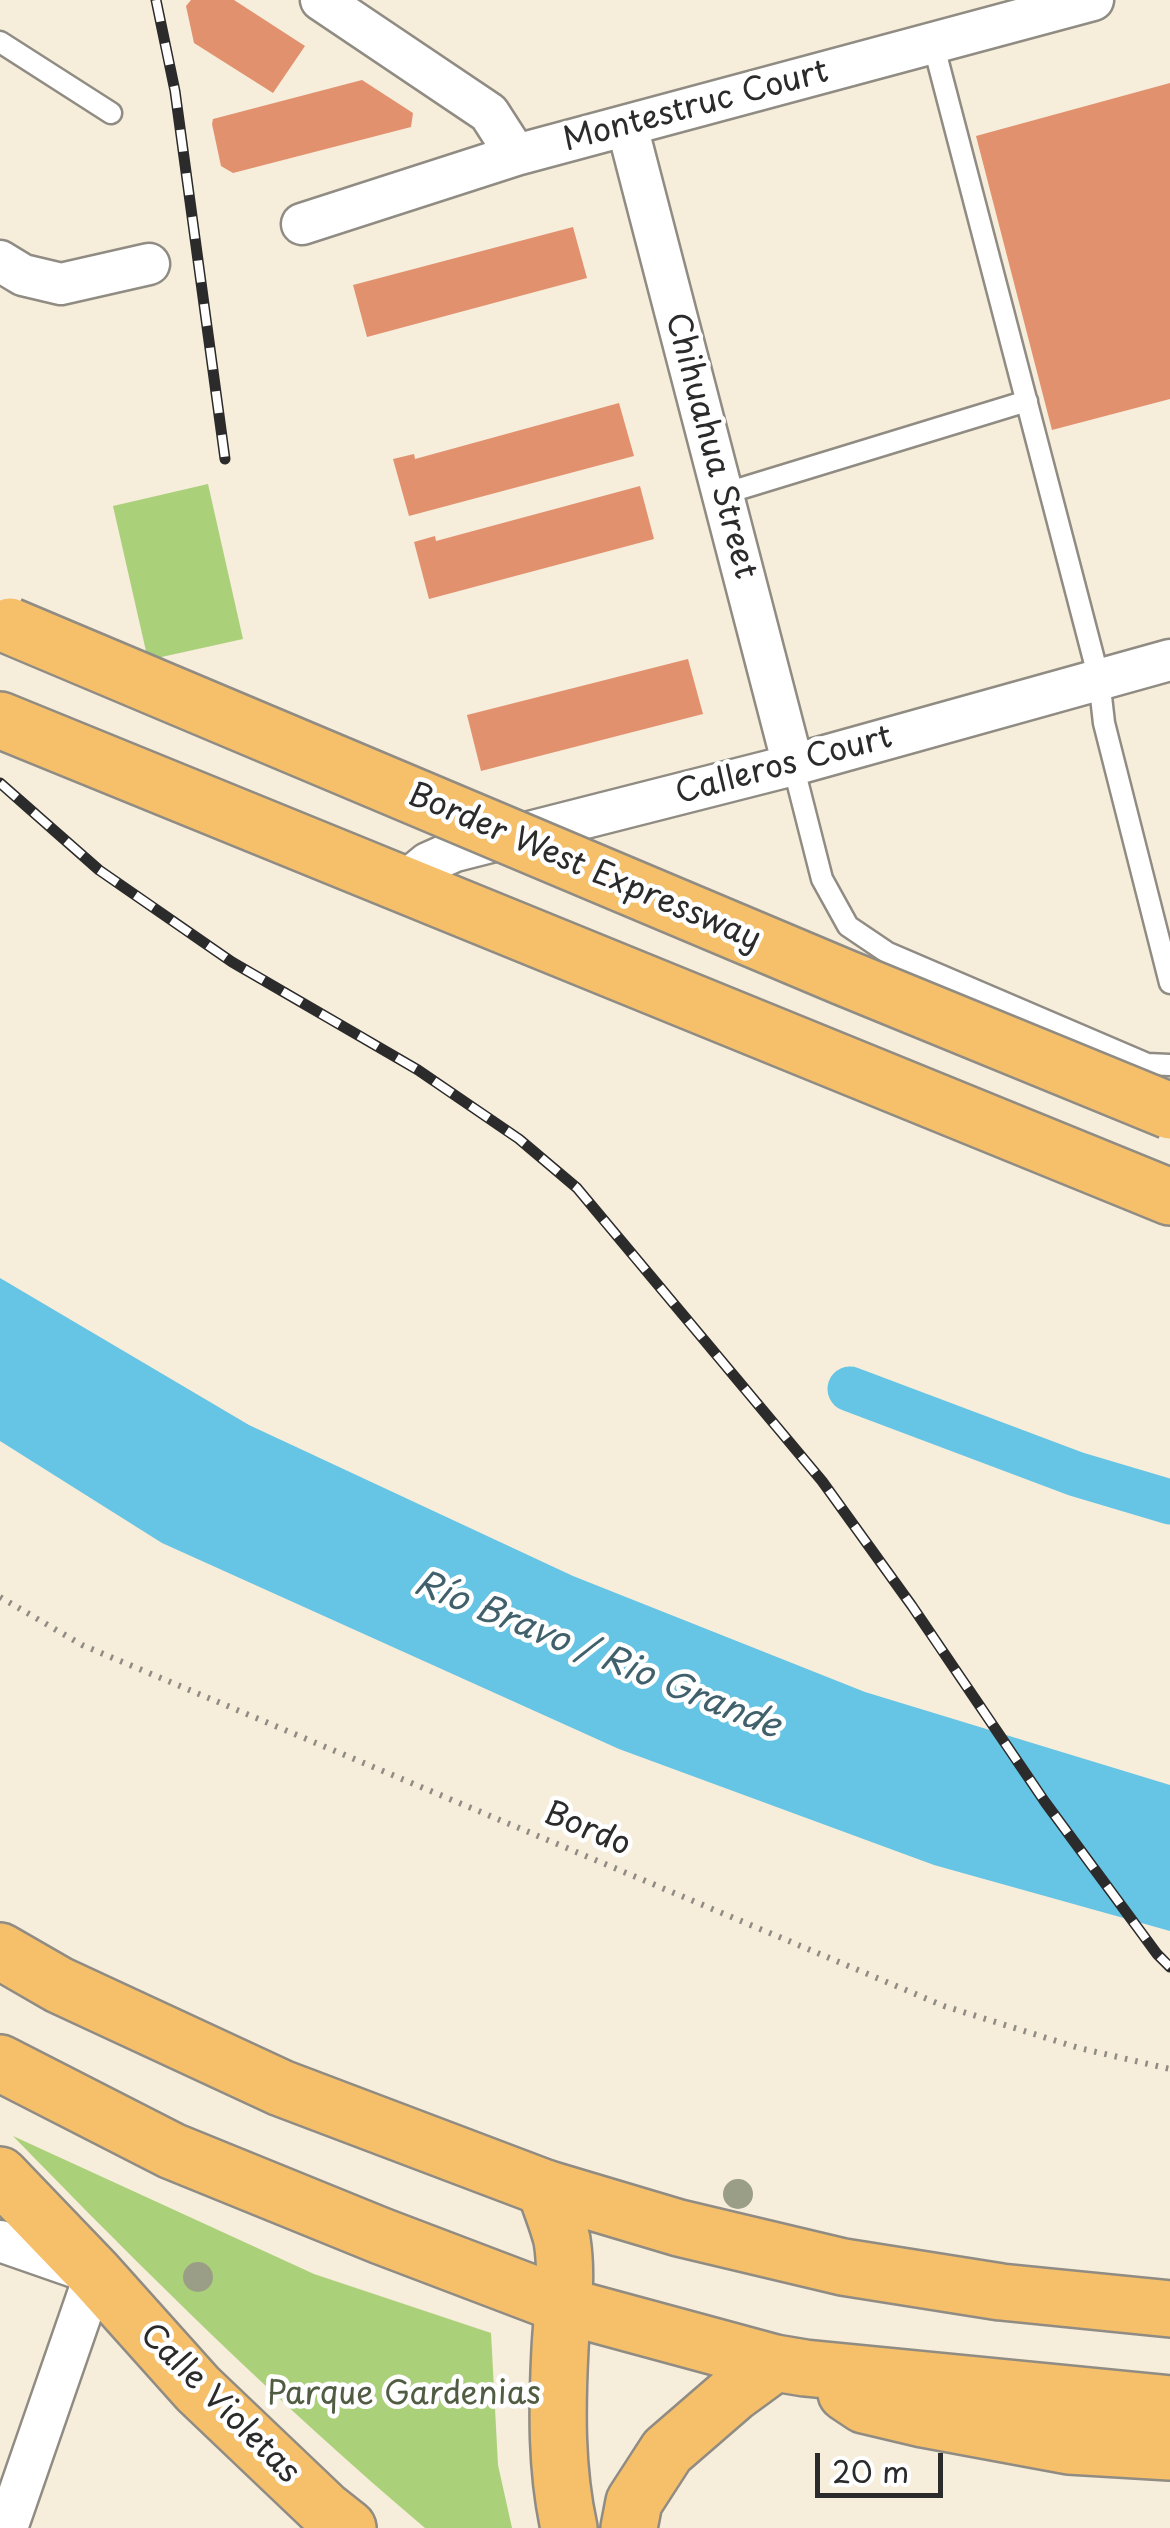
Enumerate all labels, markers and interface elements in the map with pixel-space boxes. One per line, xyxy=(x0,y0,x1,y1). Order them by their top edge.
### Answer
street label: Montestruc Court xyxy=(559,53,833,161)
street label: Chihuahua Street xyxy=(656,309,764,583)
street label: Calleros Court xyxy=(671,719,897,813)
street label: Border West Expressway xyxy=(402,776,766,960)
water label: Río Bravo / Rio Grande xyxy=(408,1563,786,1749)
street label: Bordo xyxy=(538,1795,636,1865)
street label: Calle Violetas xyxy=(131,2316,307,2492)
park label: Parque Gardenias xyxy=(267,2376,541,2414)
scale bar xyxy=(820,2433,948,2495)
text: 20 m xyxy=(832,2448,909,2493)

